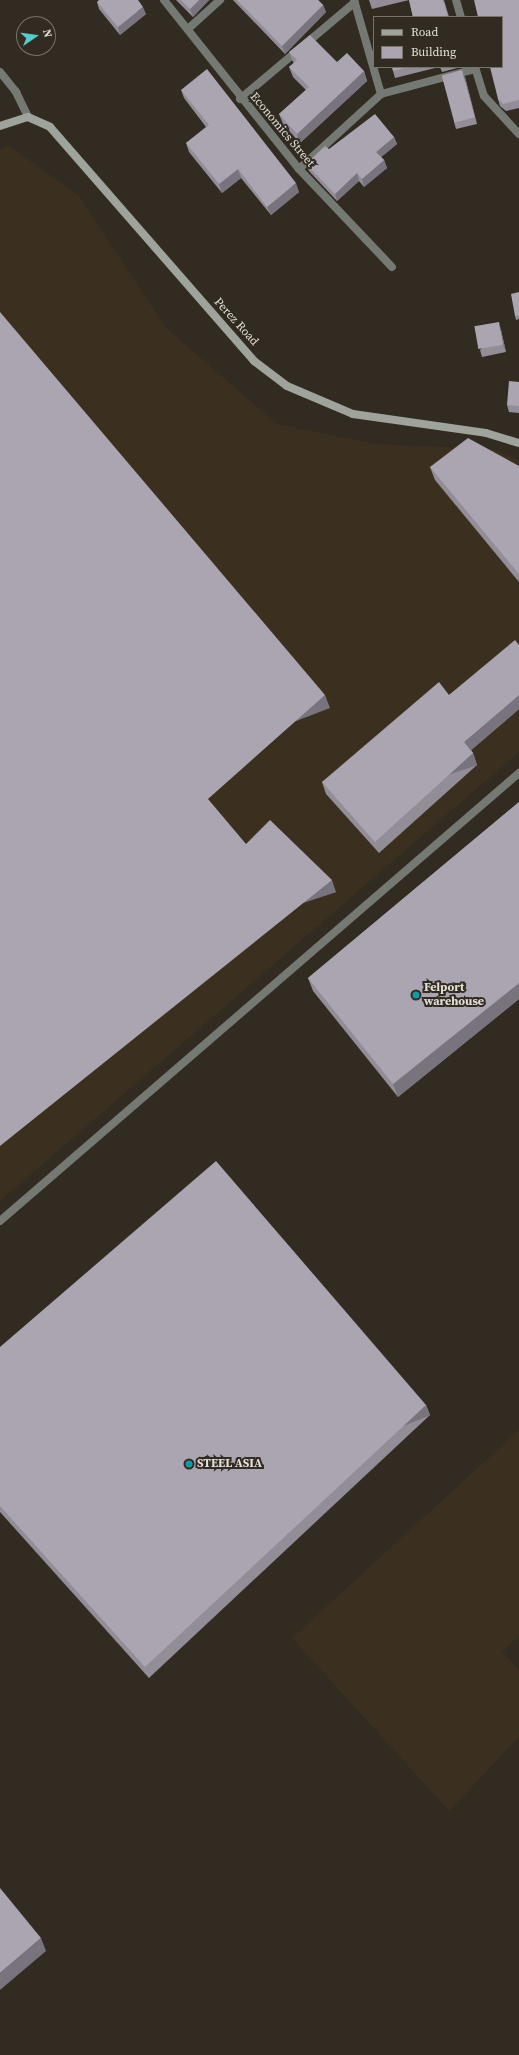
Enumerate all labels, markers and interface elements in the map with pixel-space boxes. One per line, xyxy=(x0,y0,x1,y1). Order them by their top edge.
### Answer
north arrow xyxy=(16,16,56,56)
legend xyxy=(373,16,503,68)
text: Road xyxy=(411,24,438,40)
text: N xyxy=(39,28,55,39)
text: Building xyxy=(411,44,456,60)
street label: Economics Street xyxy=(247,90,317,170)
street label: Perez Road xyxy=(211,295,261,349)
place label: Felport warehouse xyxy=(424,981,484,1009)
marker: Felport warehouse xyxy=(411,990,421,1000)
place label: STEEL ASIA xyxy=(197,1457,262,1471)
marker: STEEL ASIA xyxy=(184,1459,194,1469)

